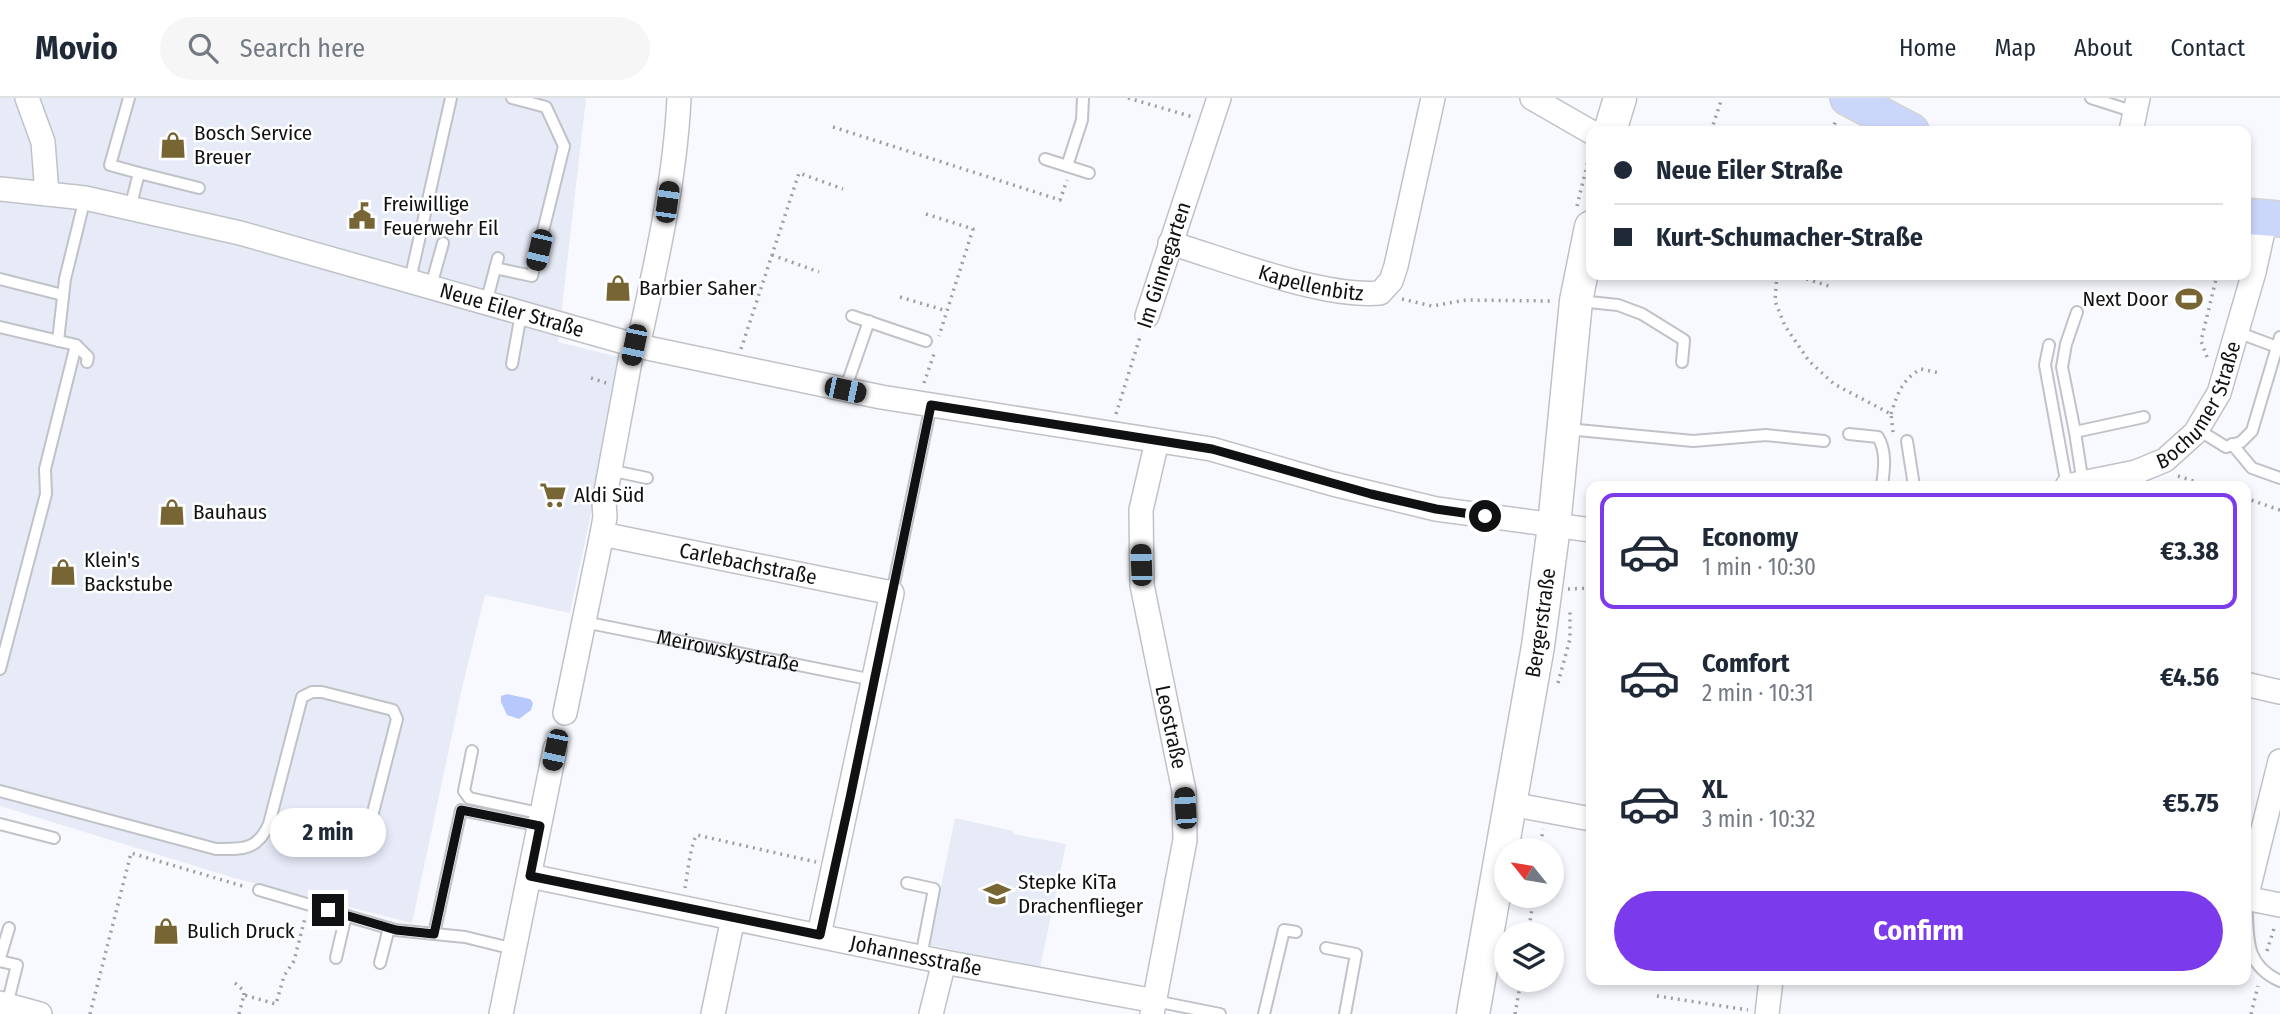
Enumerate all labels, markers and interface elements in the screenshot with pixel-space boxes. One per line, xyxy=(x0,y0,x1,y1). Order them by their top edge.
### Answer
search box xyxy=(160,17,650,80)
text: Movio xyxy=(35,28,118,68)
icon: search xyxy=(184,29,222,67)
text: Search here xyxy=(240,33,365,64)
text: Home xyxy=(1899,34,1956,62)
text: Map xyxy=(1994,34,2036,62)
text: About xyxy=(2074,34,2132,62)
text: Contact xyxy=(2170,34,2245,62)
place label: Bosch Service Breuer xyxy=(194,120,312,170)
shop icon: Bosch Service Breuer xyxy=(158,130,188,160)
text: Neue Eiler Straße xyxy=(1656,155,1843,186)
car xyxy=(654,180,681,224)
place label: Freiwillige Feuerwehr Eil xyxy=(383,191,499,241)
street label: Im Ginnegarten xyxy=(1131,198,1197,332)
public building icon: Freiwillige Feuerwehr Eil xyxy=(347,201,377,231)
text: Kurt-Schumacher-Straße xyxy=(1656,222,1923,253)
car xyxy=(525,227,554,273)
street label: Kapellenbitz xyxy=(1255,259,1364,306)
shop icon: Barbier Saher xyxy=(603,273,633,303)
place label: Barbier Saher xyxy=(639,275,757,301)
street label: Neue Eiler Straße xyxy=(437,277,587,343)
sports icon: Next Door xyxy=(2174,284,2204,314)
place label: Next Door xyxy=(2082,286,2169,312)
car xyxy=(620,322,649,368)
street label: Bochumer Straße xyxy=(2153,338,2246,475)
car xyxy=(823,375,868,405)
supermarket icon: Aldi Süd xyxy=(538,480,568,510)
place label: Aldi Süd xyxy=(574,482,645,508)
shop icon: Bauhaus xyxy=(157,497,187,527)
place label: Bauhaus xyxy=(193,499,267,525)
route start xyxy=(1469,500,1501,532)
icon: car xyxy=(1618,520,1681,583)
text: Economy xyxy=(1702,522,1798,553)
text: €3.38 xyxy=(2160,536,2219,567)
street label: Carlebachstraße xyxy=(677,537,819,590)
car xyxy=(1130,544,1153,586)
place label: Klein's Backstube xyxy=(84,547,173,597)
text: 1 min · 10:30 xyxy=(1702,553,1816,581)
shop icon: Klein's Backstube xyxy=(48,557,78,587)
street label: Bergerstraße xyxy=(1520,566,1561,680)
street label: Meirowskystraße xyxy=(655,624,802,678)
icon: car xyxy=(1618,646,1681,709)
text: Comfort xyxy=(1702,648,1790,679)
text: €4.56 xyxy=(2160,662,2219,693)
text: 2 min · 10:31 xyxy=(1702,679,1814,707)
street label: Leostraße xyxy=(1149,683,1193,771)
car xyxy=(541,727,570,773)
icon: car xyxy=(1618,772,1681,835)
text: XL xyxy=(1702,774,1728,805)
car xyxy=(1174,786,1197,830)
text: €5.75 xyxy=(2163,788,2219,819)
text: 3 min · 10:32 xyxy=(1702,805,1815,833)
callout: 2 min xyxy=(270,808,386,858)
text: 2 min xyxy=(303,818,354,846)
north arrow xyxy=(1494,838,1564,908)
map controls xyxy=(1494,838,1564,992)
place label: Stepke KiTa Drachenflieger xyxy=(1018,869,1144,919)
school or university icon: Stepke KiTa Drachenflieger xyxy=(982,879,1012,909)
button: Confirm xyxy=(1614,891,2223,971)
route end xyxy=(312,894,344,926)
shop icon: Bulich Druck xyxy=(151,916,181,946)
place label: Bulich Druck xyxy=(187,918,295,944)
button: layers xyxy=(1494,922,1564,992)
street label: Johannesstraße xyxy=(848,930,984,982)

